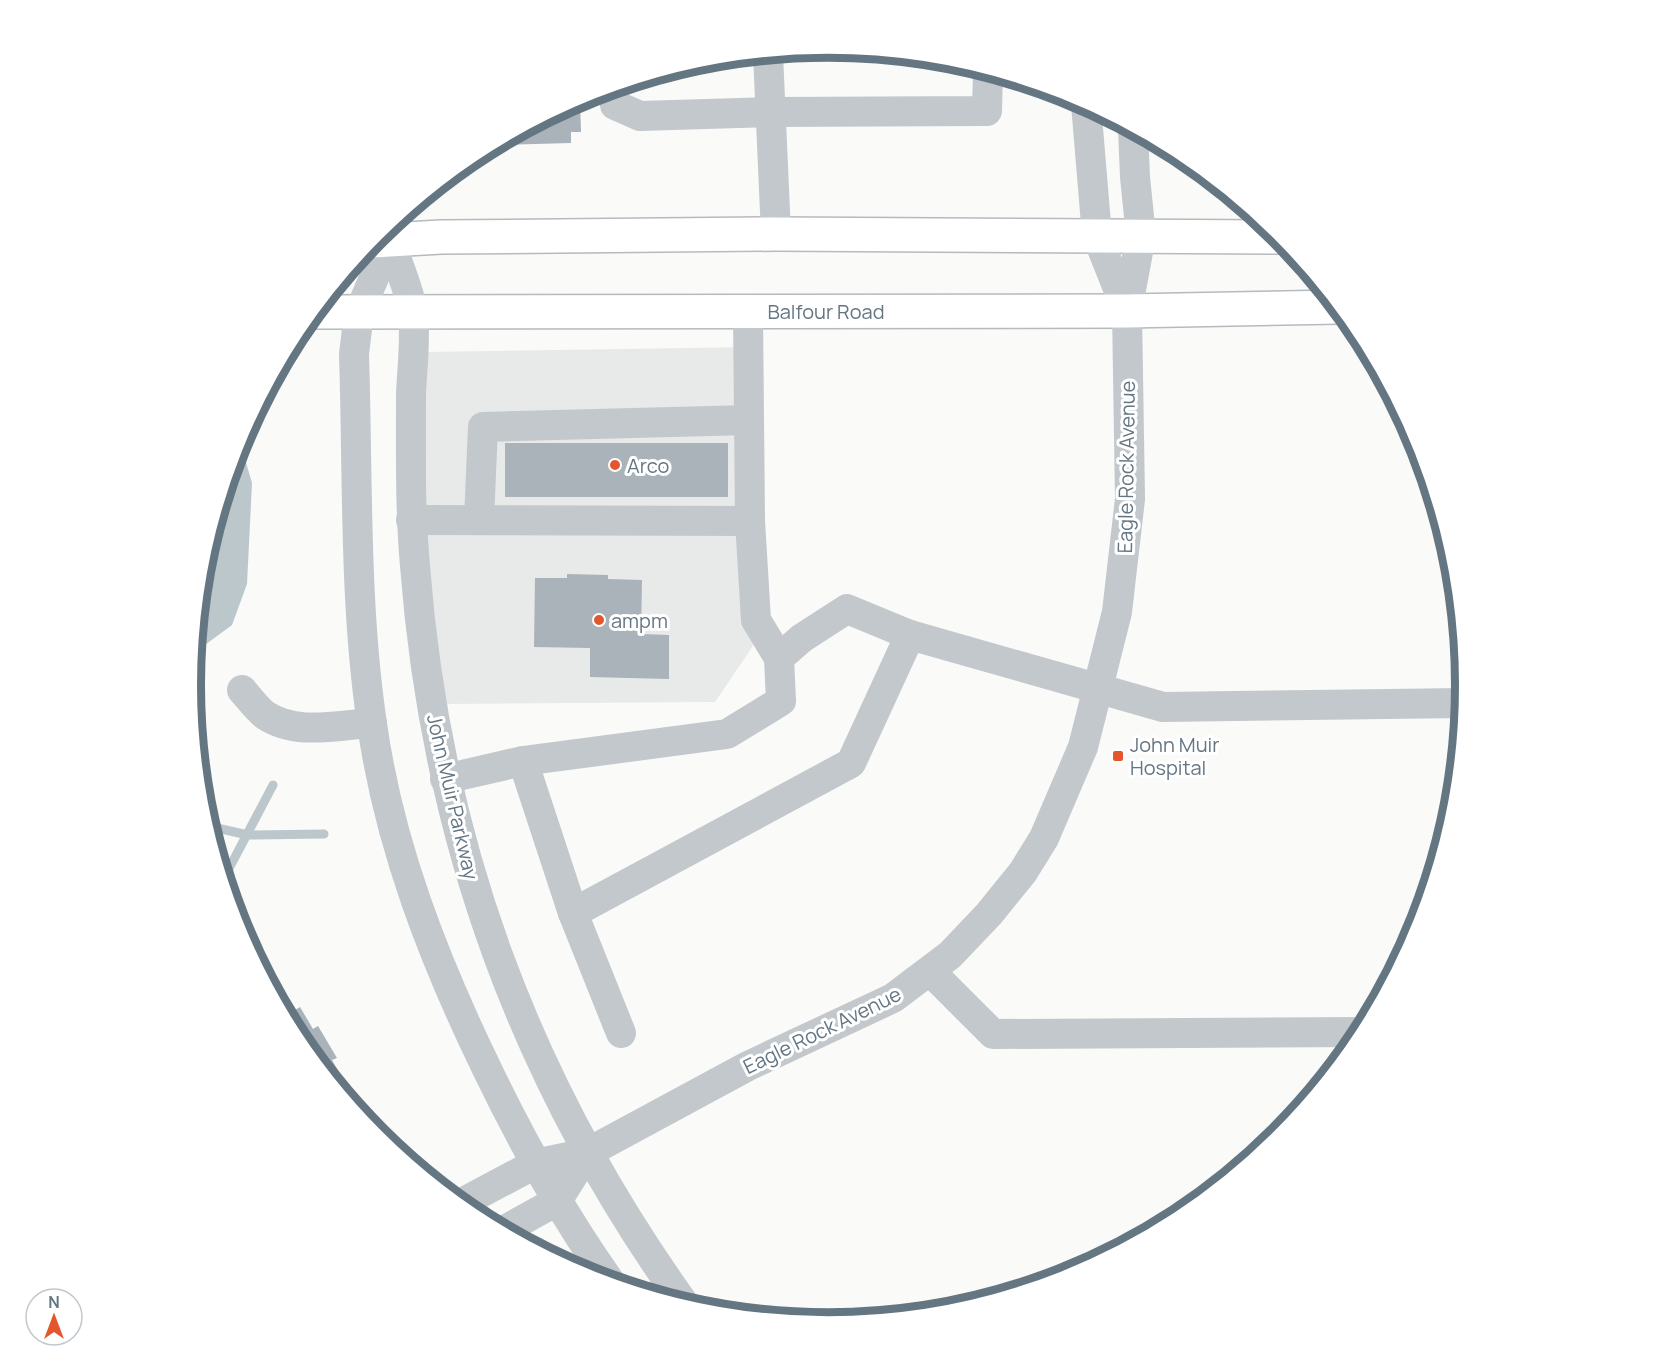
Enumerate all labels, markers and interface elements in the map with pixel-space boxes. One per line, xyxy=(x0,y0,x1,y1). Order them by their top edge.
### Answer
street label: Balfour Road xyxy=(767,298,885,325)
street label: Eagle Rock Avenue xyxy=(1111,380,1141,554)
place label: Arco xyxy=(627,452,669,479)
marker: Arco xyxy=(608,458,622,472)
place label: ampm xyxy=(611,607,668,634)
marker: ampm xyxy=(592,613,606,627)
street label: John Muir Parkway xyxy=(421,712,485,883)
place label: John Muir Hospital xyxy=(1130,731,1219,781)
marker: John Muir Hospital xyxy=(1111,749,1125,763)
street label: Eagle Rock Avenue xyxy=(739,980,905,1080)
north arrow xyxy=(24,1287,84,1347)
text: N xyxy=(48,1291,60,1313)

